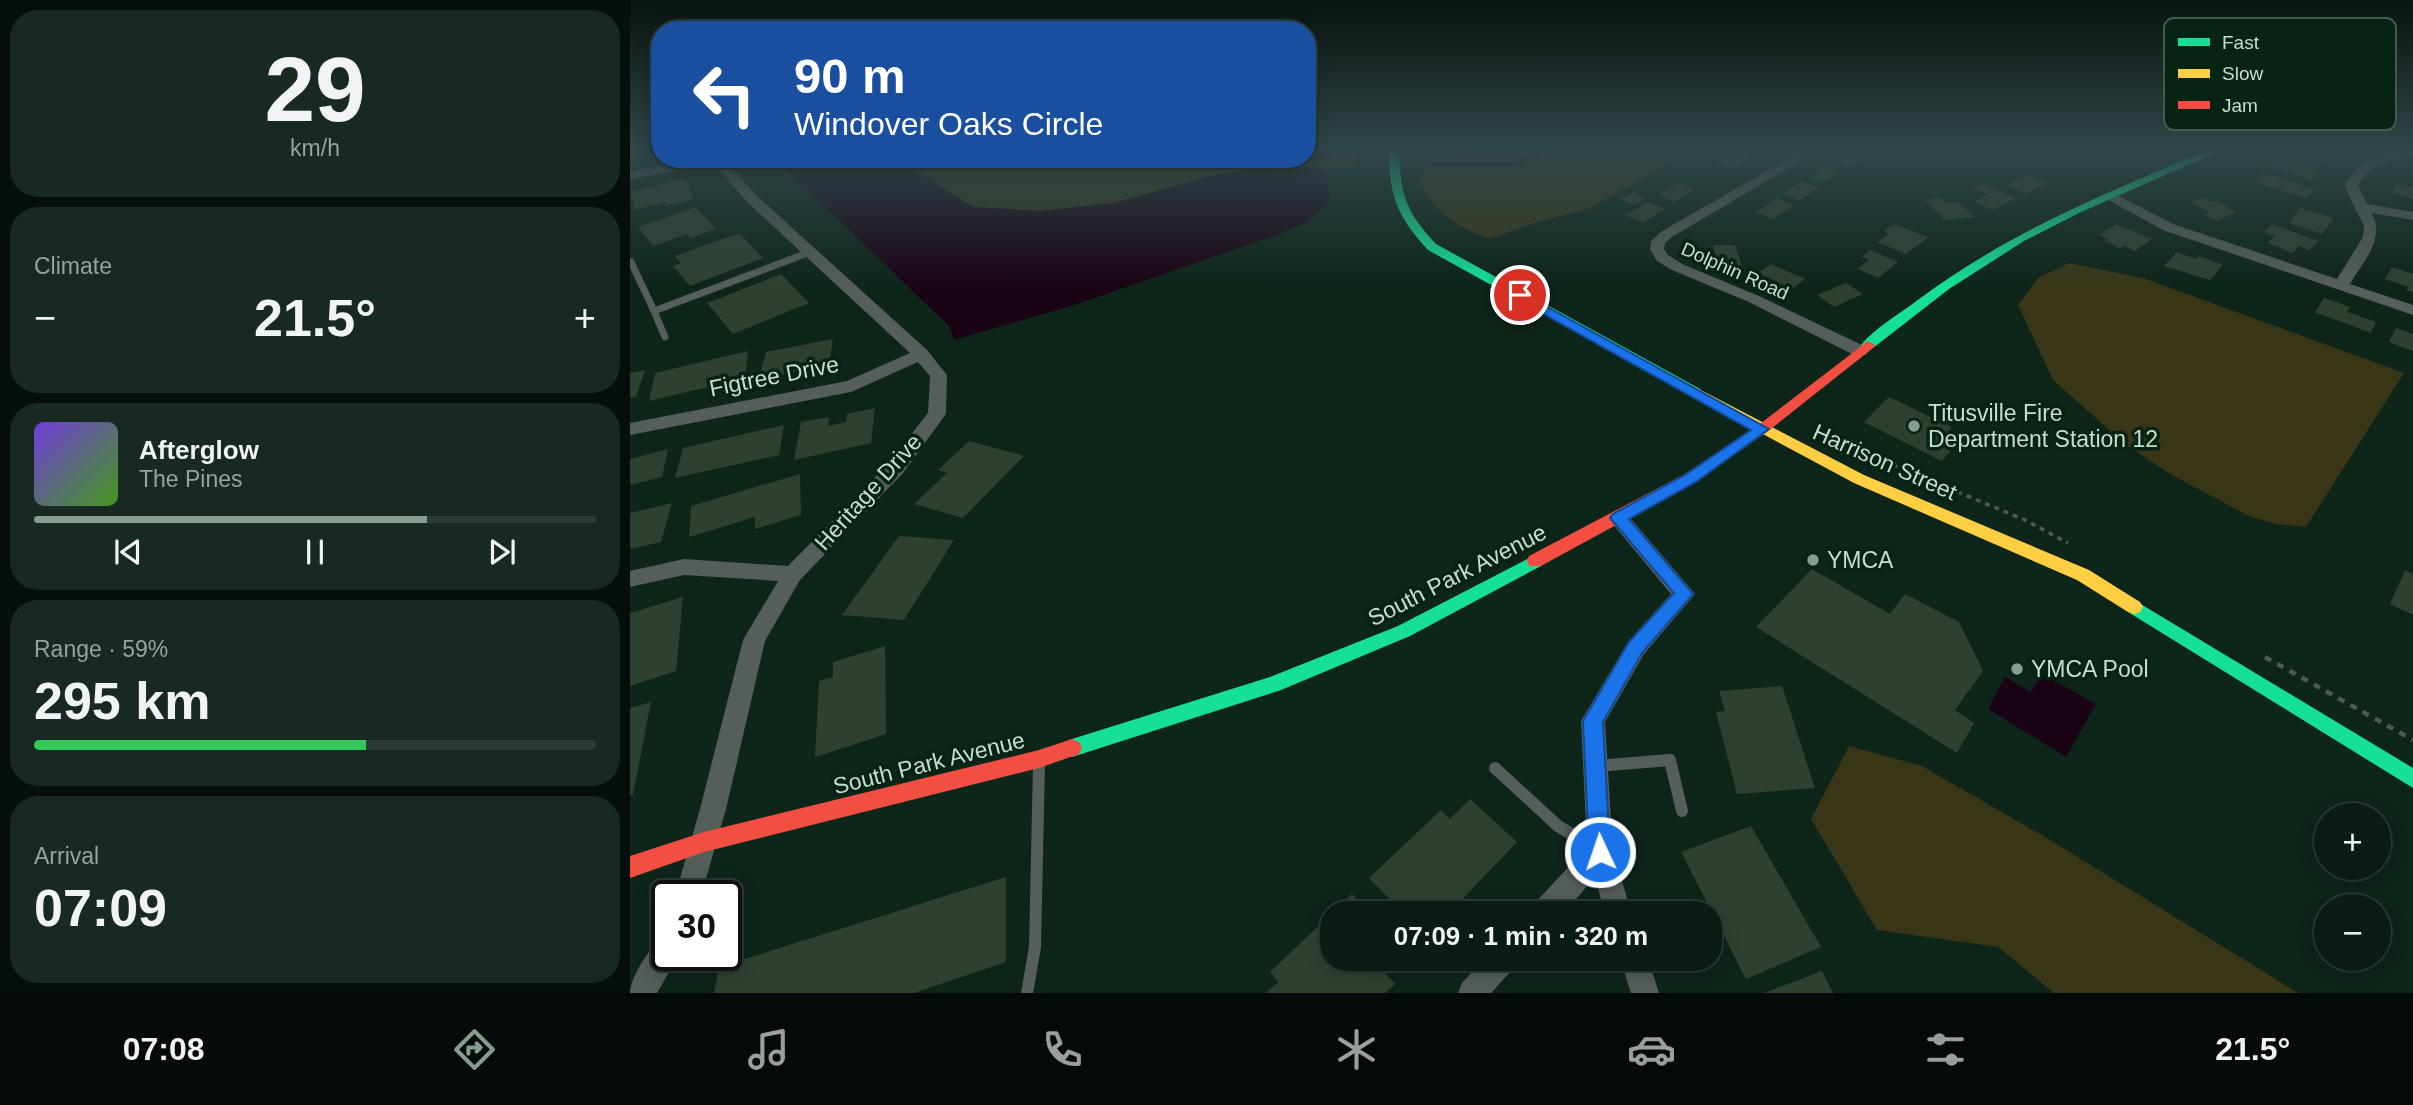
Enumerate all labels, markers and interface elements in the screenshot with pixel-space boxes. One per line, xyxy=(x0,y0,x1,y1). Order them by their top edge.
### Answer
legend xyxy=(2164,18,2396,130)
text: Fast xyxy=(2222,32,2260,53)
text: 29 xyxy=(264,39,366,140)
icon: left xyxy=(679,49,770,140)
text: 90 m xyxy=(794,49,906,103)
text: Slow xyxy=(2222,63,2263,84)
text: Jam xyxy=(2222,95,2258,116)
text: Windover Oaks Circle xyxy=(794,106,1103,142)
text: km/h xyxy=(290,135,340,161)
street label: Dolphin Road xyxy=(1678,238,1792,304)
text: Climate xyxy=(34,253,112,279)
pin xyxy=(1490,265,1550,325)
icon: arrive xyxy=(1501,276,1539,314)
text: 21.5° xyxy=(254,289,376,347)
text: − xyxy=(34,297,56,339)
text: + xyxy=(574,297,596,339)
street label: Figtree Drive xyxy=(707,351,841,401)
place label: Titusville Fire Department Station 12 xyxy=(1928,400,2158,452)
marker: Titusville Fire Department Station 12 xyxy=(1906,418,1922,434)
street label: Harrison Street xyxy=(1809,419,1961,506)
street label: Heritage Drive xyxy=(809,429,927,555)
text: Afterglow xyxy=(139,435,259,465)
text: The Pines xyxy=(139,466,243,492)
street label: South Park Avenue xyxy=(1364,519,1550,631)
icon: previous xyxy=(109,533,147,571)
icon: pause xyxy=(296,533,334,571)
icon: next xyxy=(483,533,521,571)
place label: YMCA xyxy=(1827,547,1894,573)
marker: YMCA xyxy=(1805,552,1821,568)
text: Range · 59% xyxy=(34,636,168,662)
place label: YMCA Pool xyxy=(2031,656,2149,682)
marker: YMCA Pool xyxy=(2009,661,2025,677)
text: 295 km xyxy=(34,672,210,730)
street label: South Park Avenue xyxy=(831,727,1027,799)
map controls xyxy=(2314,803,2391,971)
button: + xyxy=(2314,803,2391,880)
position arrow xyxy=(1563,815,1637,889)
text: Arrival xyxy=(34,843,99,869)
text: 07:09 xyxy=(34,879,167,937)
speed limit sign: 30 xyxy=(651,880,742,971)
button: − xyxy=(2314,894,2391,971)
text: 07:09 · 1 min · 320 m xyxy=(1394,921,1648,951)
icon: directions xyxy=(450,1025,499,1074)
icon: music xyxy=(744,1025,793,1074)
icon: phone xyxy=(1038,1025,1087,1074)
icon: climate xyxy=(1332,1025,1381,1074)
icon: car xyxy=(1627,1025,1676,1074)
icon: filters xyxy=(1921,1025,1970,1074)
text: 07:08 xyxy=(123,1031,204,1067)
text: 21.5° xyxy=(2215,1031,2290,1067)

